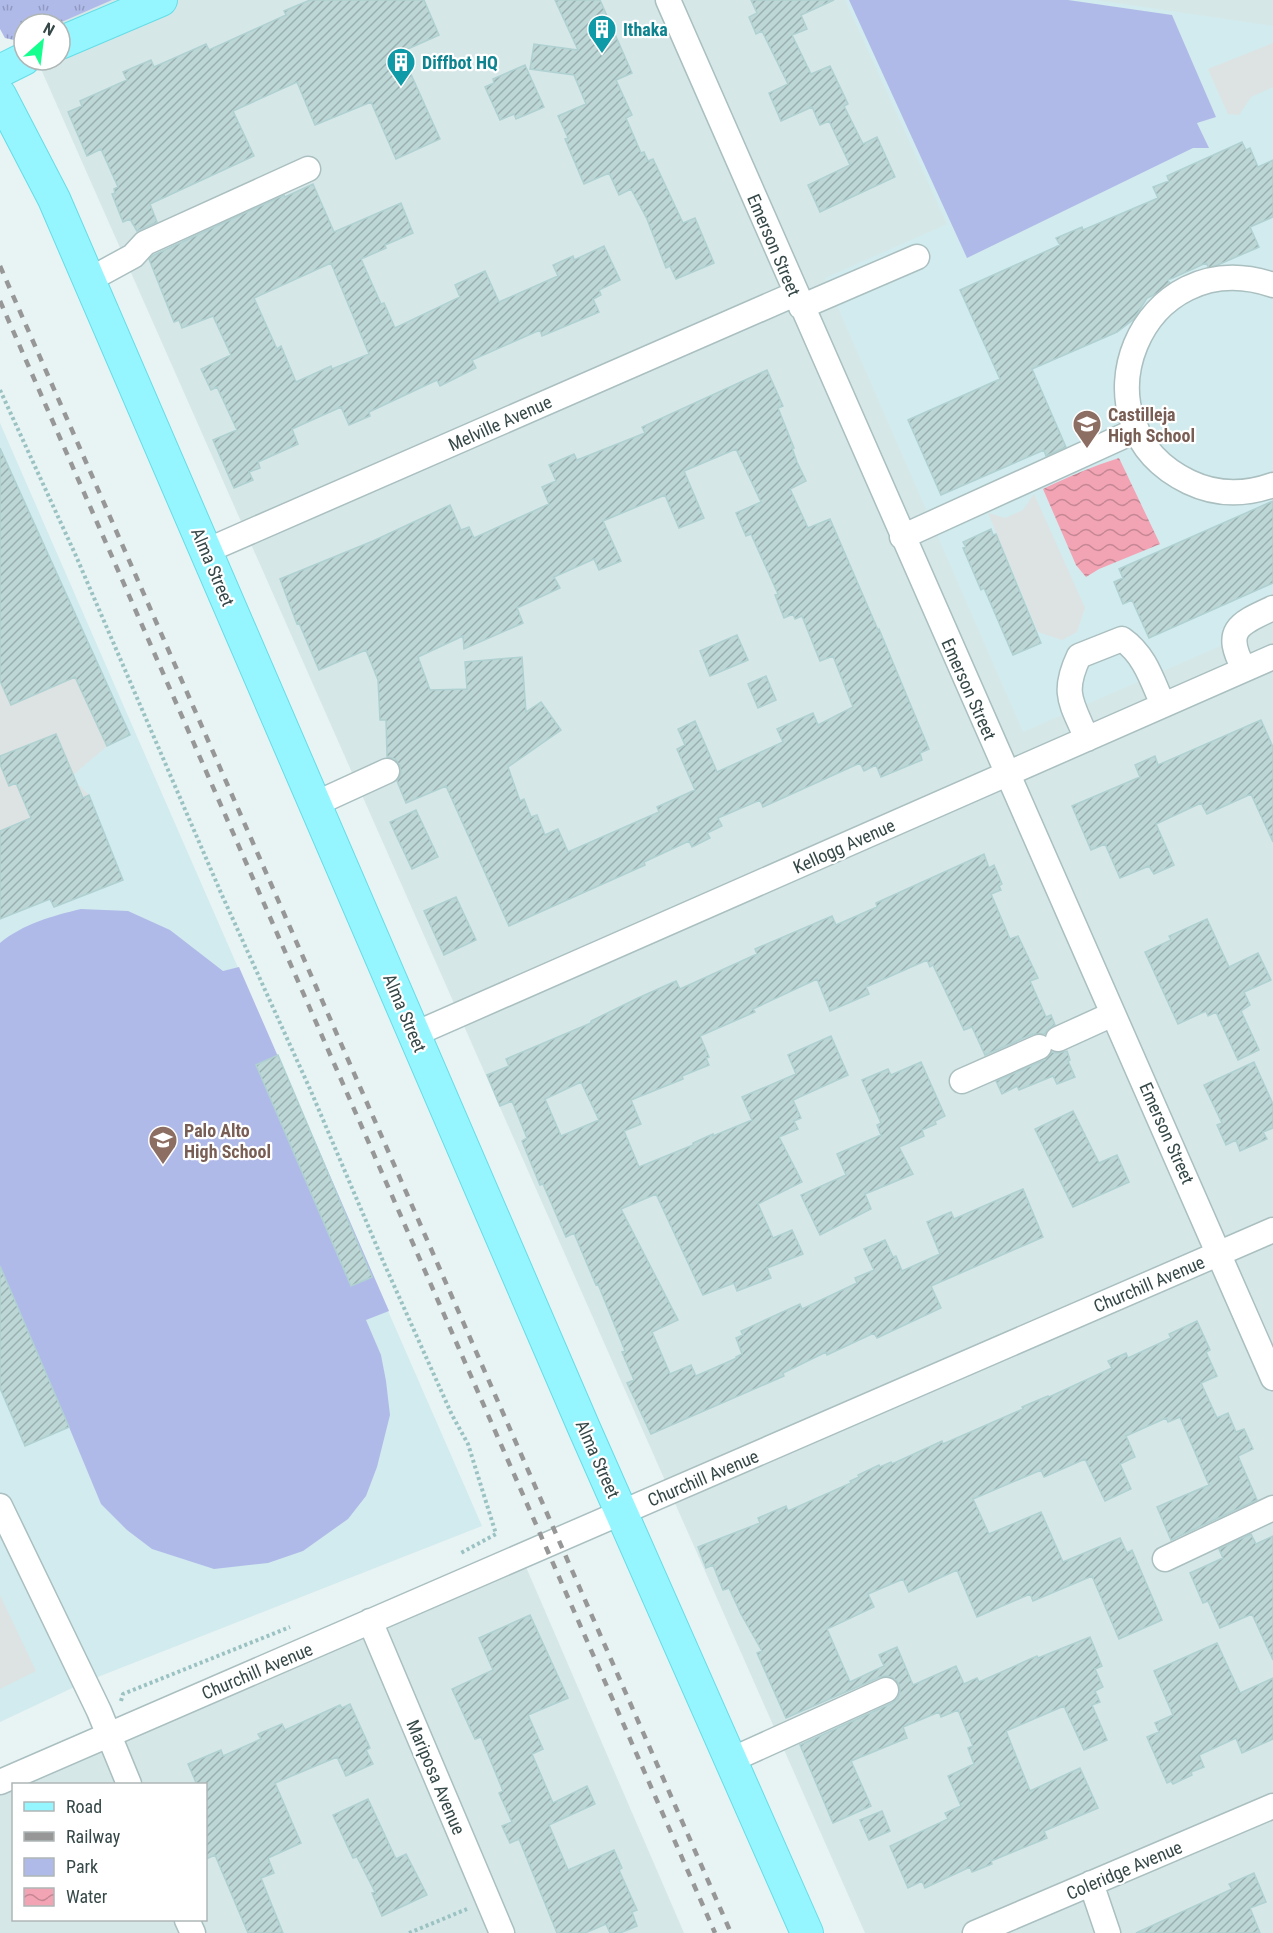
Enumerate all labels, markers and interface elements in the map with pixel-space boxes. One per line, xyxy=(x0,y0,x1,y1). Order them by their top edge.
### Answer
north arrow xyxy=(12,12,72,72)
building icon: Ithaka xyxy=(586,13,618,55)
text: N xyxy=(40,19,58,40)
place label: Ithaka xyxy=(623,19,668,40)
building icon: Diffbot HQ xyxy=(385,46,417,88)
place label: Diffbot HQ xyxy=(422,52,498,73)
street label: Emerson Street xyxy=(743,191,805,299)
street label: Melville Avenue xyxy=(445,391,555,455)
place label: Castilleja High School xyxy=(1108,404,1195,446)
school or university icon: Castilleja High School xyxy=(1071,408,1103,450)
street label: Alma Street xyxy=(187,525,239,609)
street label: Emerson Street xyxy=(937,635,1001,743)
street label: Kellogg Avenue xyxy=(790,814,898,878)
street label: Alma Street xyxy=(379,971,431,1055)
street label: Emerson Street xyxy=(1135,1079,1199,1187)
place label: Palo Alto High School xyxy=(184,1120,271,1162)
school or university icon: Palo Alto High School xyxy=(147,1124,179,1166)
street label: Churchill Avenue xyxy=(1090,1251,1208,1317)
street label: Alma Street xyxy=(572,1417,624,1501)
street label: Churchill Avenue xyxy=(644,1445,762,1511)
street label: Churchill Avenue xyxy=(198,1638,316,1704)
street label: Mariposa Avenue xyxy=(402,1717,470,1837)
legend xyxy=(12,1783,207,1921)
text: Road xyxy=(66,1796,102,1817)
text: Railway xyxy=(66,1826,121,1847)
street label: Coleridge Avenue xyxy=(1063,1836,1185,1904)
text: Park xyxy=(66,1856,98,1877)
text: Water xyxy=(66,1886,108,1907)

